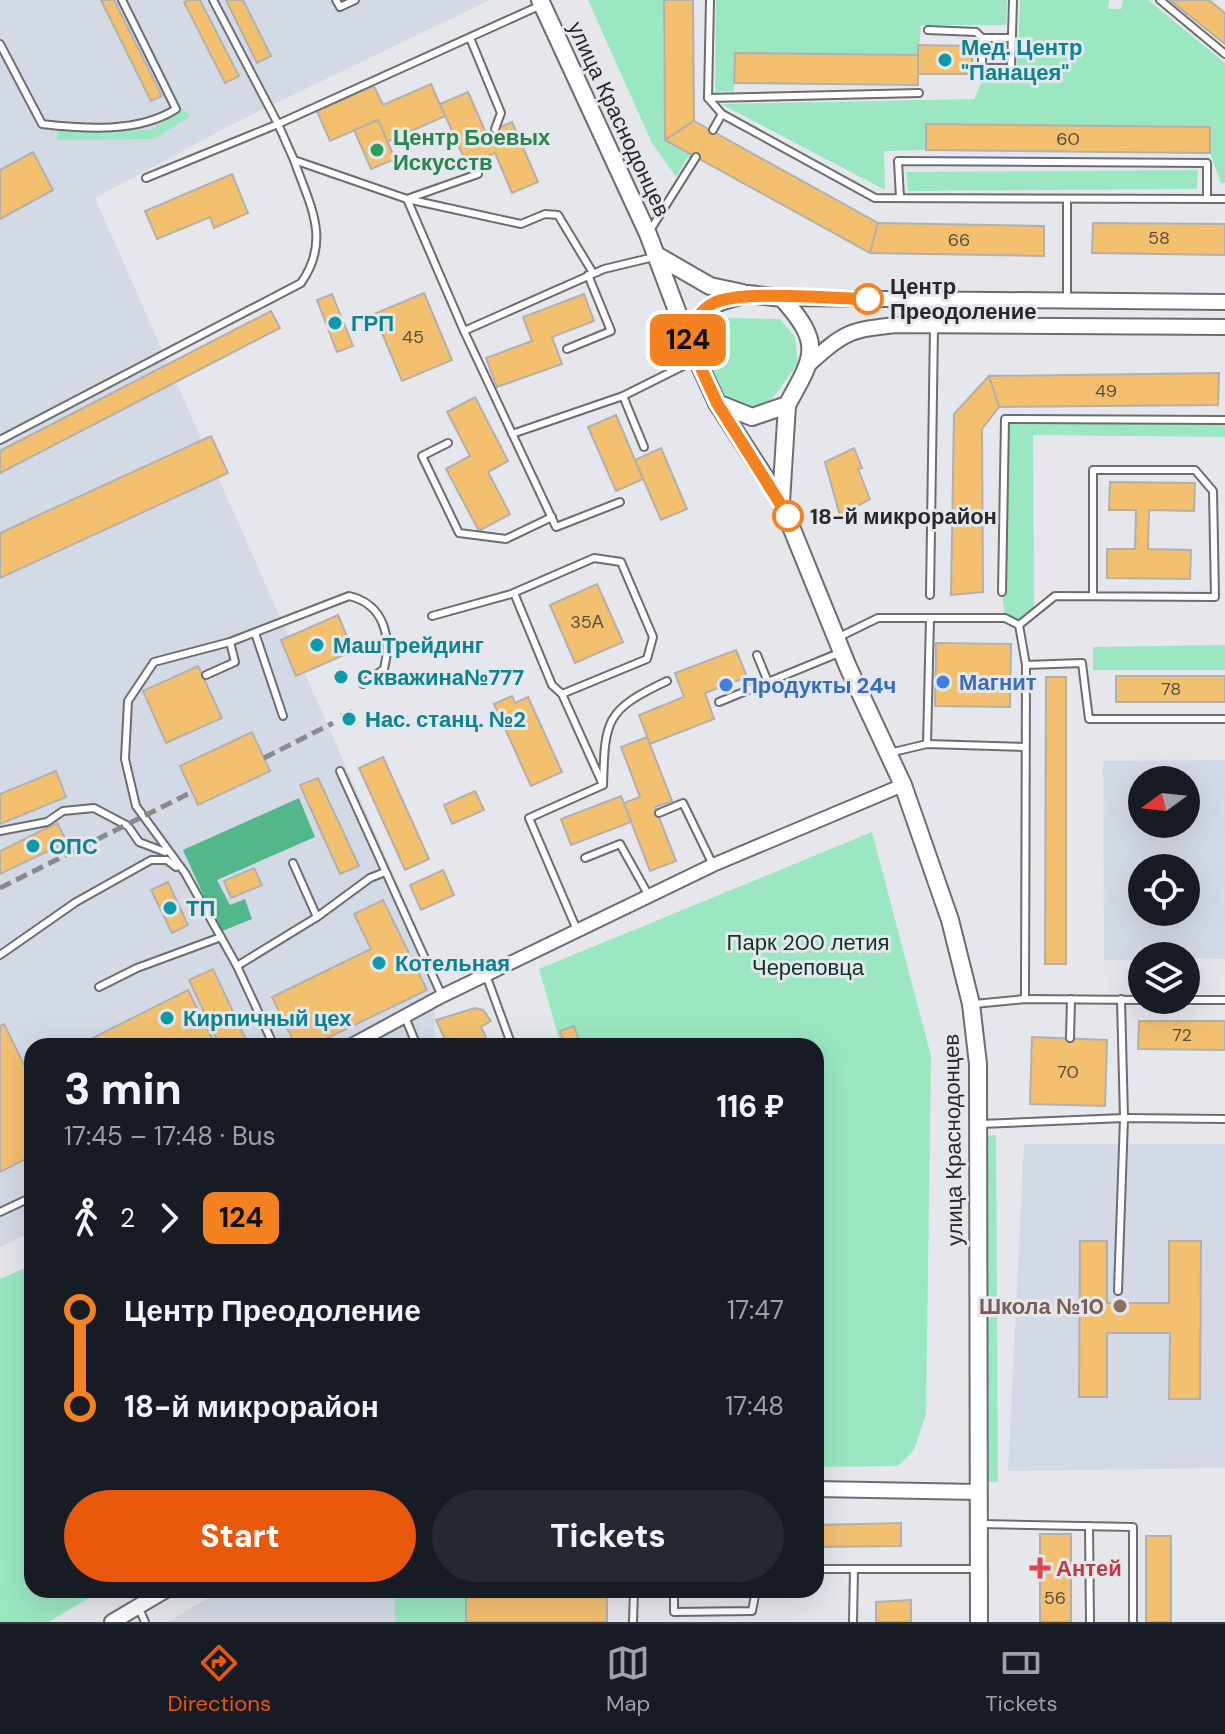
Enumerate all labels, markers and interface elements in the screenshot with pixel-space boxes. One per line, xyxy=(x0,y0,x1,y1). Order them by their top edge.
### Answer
street label: улица Краснодонцев xyxy=(561,17,677,221)
place label: Мед. Центр "Панацея" xyxy=(961,33,1082,87)
marker: Мед. Центр "Панацея" xyxy=(936,51,954,69)
place label: Центр Боевых Искусств xyxy=(393,123,551,177)
house number: 60 xyxy=(1056,127,1080,151)
marker: Центр Боевых Искусств xyxy=(368,141,386,159)
house number: 58 xyxy=(1148,226,1170,250)
house number: 66 xyxy=(948,228,970,252)
place label: Центр Преодоление xyxy=(890,272,1036,326)
marker: Центр Преодоление xyxy=(853,284,883,314)
place label: ГРП xyxy=(351,309,394,338)
marker: ГРП xyxy=(326,314,344,332)
line badge: 124 xyxy=(642,314,734,366)
text: 124 xyxy=(666,321,710,358)
house number: 45 xyxy=(402,325,424,349)
house number: 49 xyxy=(1095,379,1117,403)
marker: 18-й микрорайон xyxy=(773,501,803,531)
place label: 18-й микрорайон xyxy=(810,502,997,531)
house number: 35А xyxy=(570,610,604,634)
place label: МашТрейдинг xyxy=(333,631,484,660)
marker: МашТрейдинг xyxy=(308,636,326,654)
place label: Скважина№777 xyxy=(357,663,524,692)
marker: Скважина№777 xyxy=(332,668,350,686)
place label: Магнит xyxy=(959,668,1037,697)
place label: Продукты 24ч xyxy=(742,671,896,700)
marker: Магнит xyxy=(934,673,952,691)
marker: Продукты 24ч xyxy=(717,676,735,694)
house number: 78 xyxy=(1161,677,1181,701)
place label: Нас. станц. №2 xyxy=(365,705,526,734)
marker: Нас. станц. №2 xyxy=(340,710,358,728)
north arrow xyxy=(1128,766,1200,838)
map controls xyxy=(1128,766,1200,1014)
place label: ОПС xyxy=(49,832,98,861)
marker: ОПС xyxy=(24,837,42,855)
button: locate xyxy=(1128,854,1200,926)
place label: ТП xyxy=(186,894,215,923)
marker: ТП xyxy=(161,899,179,917)
park label: Парк 200 летия Череповца xyxy=(727,928,889,982)
button: layers xyxy=(1128,942,1200,1014)
place label: Котельная xyxy=(395,949,510,978)
marker: Котельная xyxy=(370,954,388,972)
place label: Кирпичный цех xyxy=(183,1004,352,1033)
marker: Кирпичный цех xyxy=(158,1009,176,1027)
house number: 72 xyxy=(1172,1023,1192,1047)
street label: улица Краснодонцев xyxy=(937,1034,969,1246)
text: 3 min xyxy=(64,1060,182,1118)
house number: 70 xyxy=(1057,1060,1079,1084)
text: 116 ₽ xyxy=(716,1087,784,1126)
text: 17:45 – 17:48 · Bus xyxy=(64,1119,276,1153)
icon: walk xyxy=(64,1196,108,1240)
icon: forward xyxy=(147,1196,191,1240)
text: 124 xyxy=(219,1199,263,1236)
text: 2 xyxy=(120,1201,135,1235)
text: Центр Преодоление xyxy=(124,1291,421,1330)
place label: Школа №10 xyxy=(979,1292,1104,1321)
text: 17:47 xyxy=(727,1293,784,1327)
marker: Школа №10 xyxy=(1111,1297,1129,1315)
text: 18-й микрорайон xyxy=(124,1387,379,1426)
text: 17:48 xyxy=(725,1389,784,1423)
button: Start xyxy=(64,1490,416,1582)
button: Tickets xyxy=(432,1490,784,1582)
place label: Антей xyxy=(1056,1554,1122,1583)
marker: Антей xyxy=(1031,1559,1049,1577)
house number: 56 xyxy=(1044,1586,1066,1610)
tab: Directions xyxy=(167,1641,271,1718)
tab: Map xyxy=(606,1641,650,1718)
tab: Tickets xyxy=(985,1641,1058,1718)

